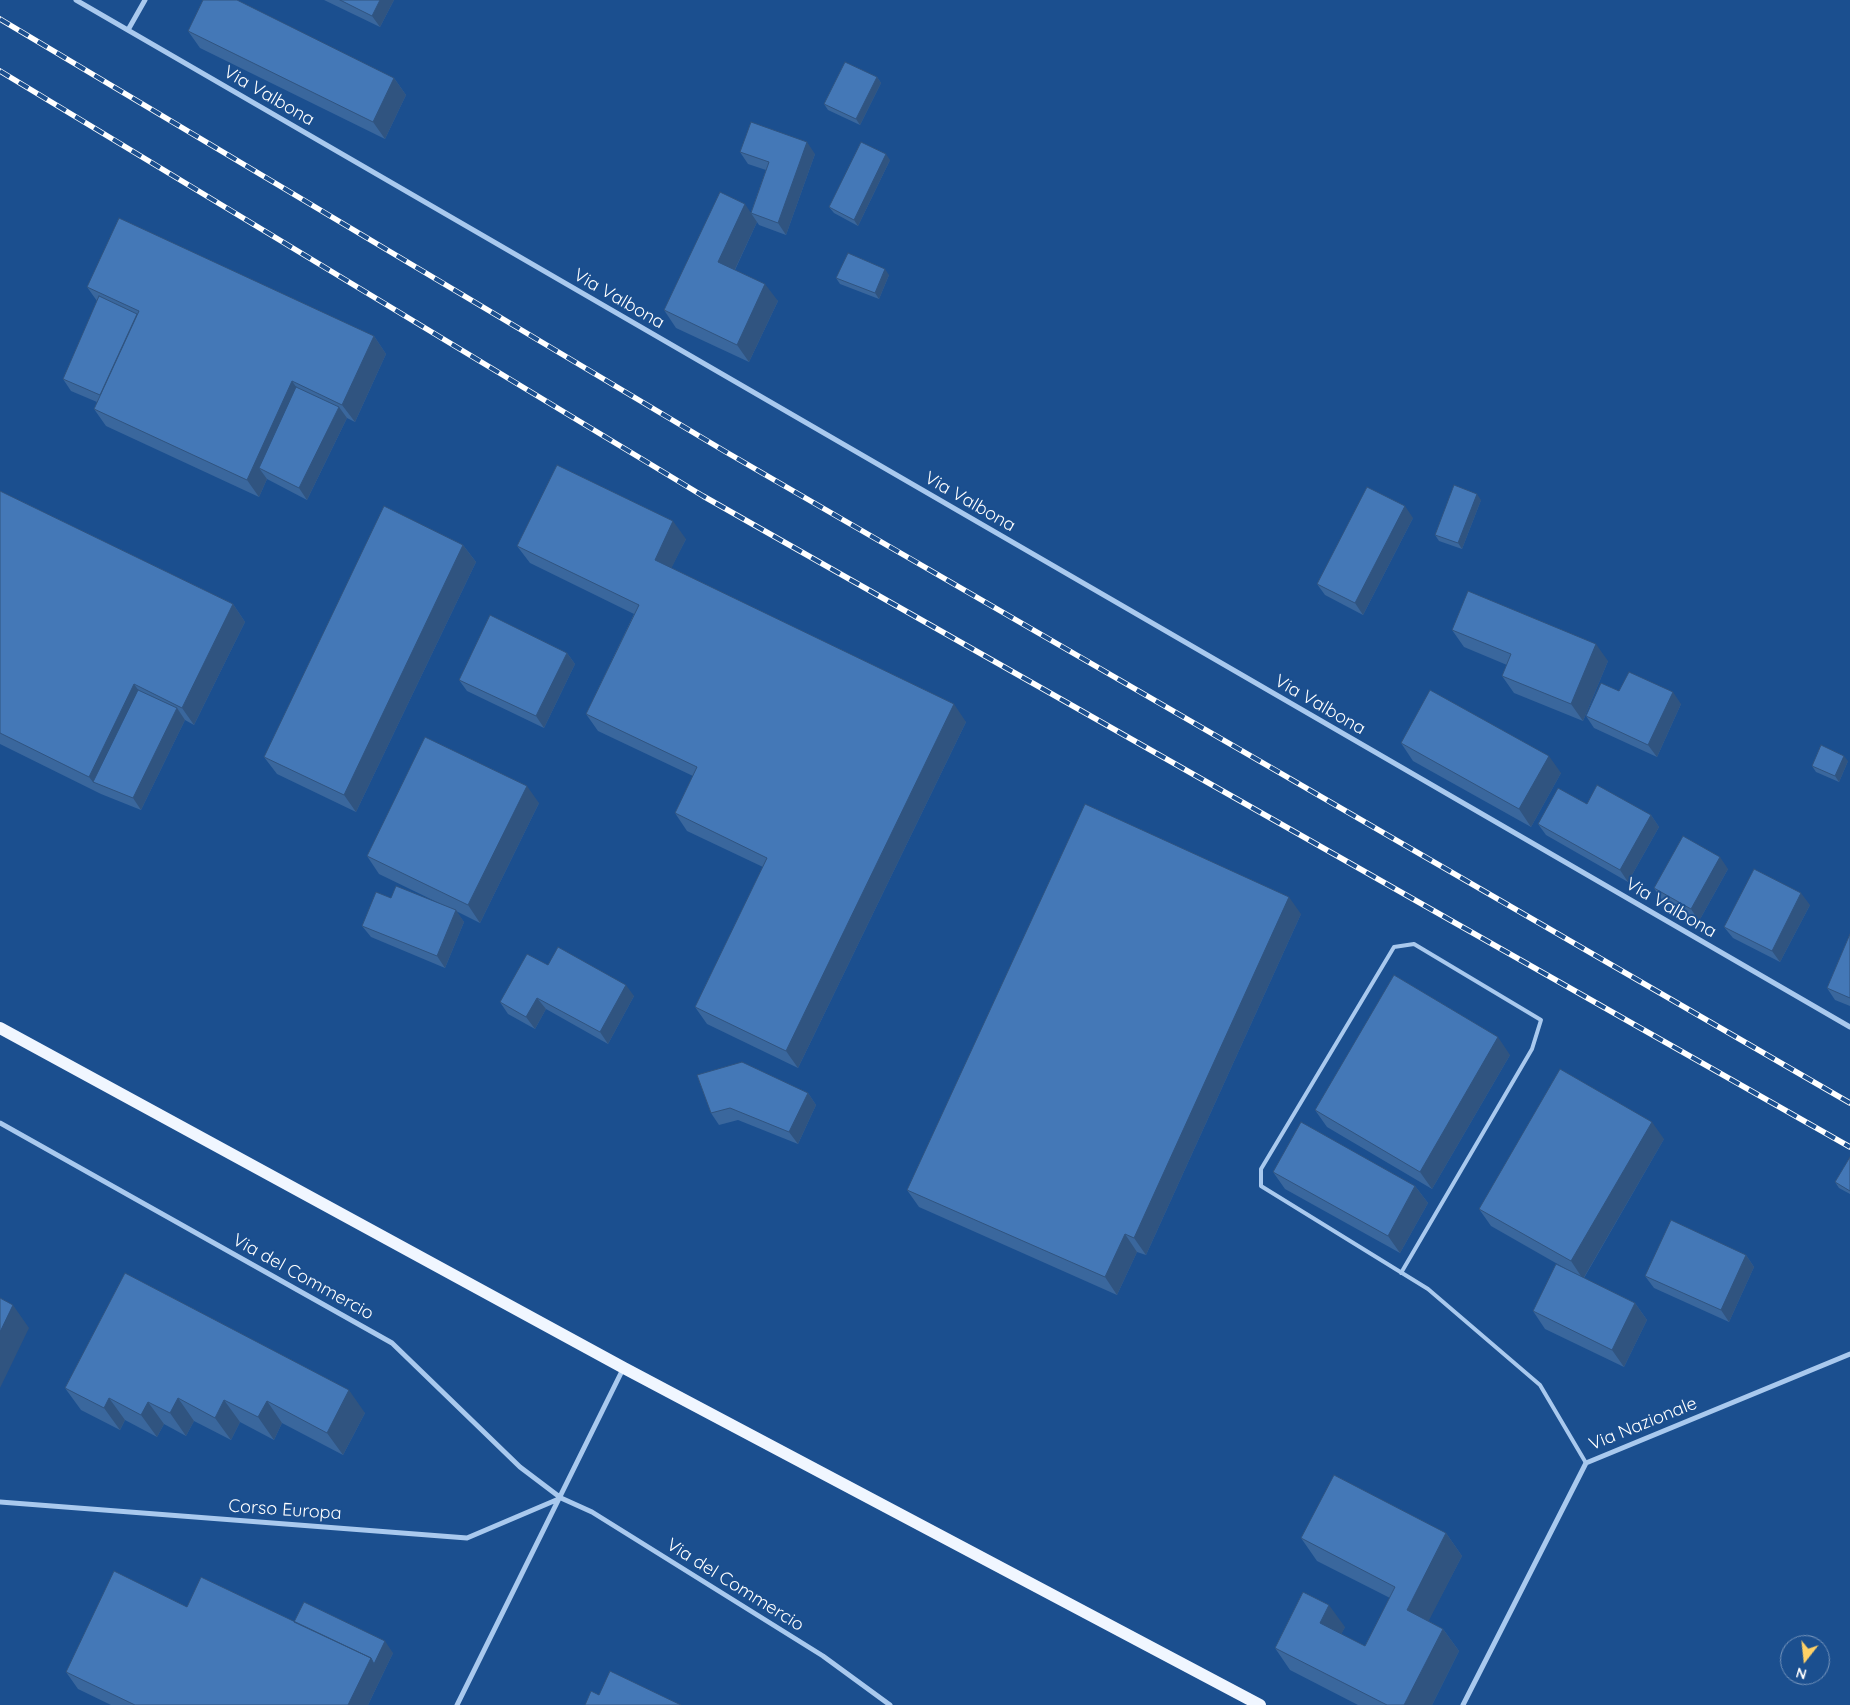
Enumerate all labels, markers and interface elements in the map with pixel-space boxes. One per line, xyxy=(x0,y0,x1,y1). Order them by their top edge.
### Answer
street label: Via Valbona xyxy=(220,61,318,131)
street label: Via Valbona xyxy=(570,264,668,334)
street label: Via Valbona xyxy=(921,467,1019,537)
street label: Via Valbona xyxy=(1271,670,1369,740)
street label: Via Valbona xyxy=(1622,873,1720,943)
street label: Via del Commercio xyxy=(229,1229,377,1325)
street label: Via Nazionale xyxy=(1586,1393,1700,1455)
street label: Corso Europa xyxy=(228,1495,342,1525)
street label: Via del Commercio xyxy=(662,1534,808,1636)
north arrow xyxy=(1780,1635,1830,1685)
text: N xyxy=(1794,1663,1809,1684)

